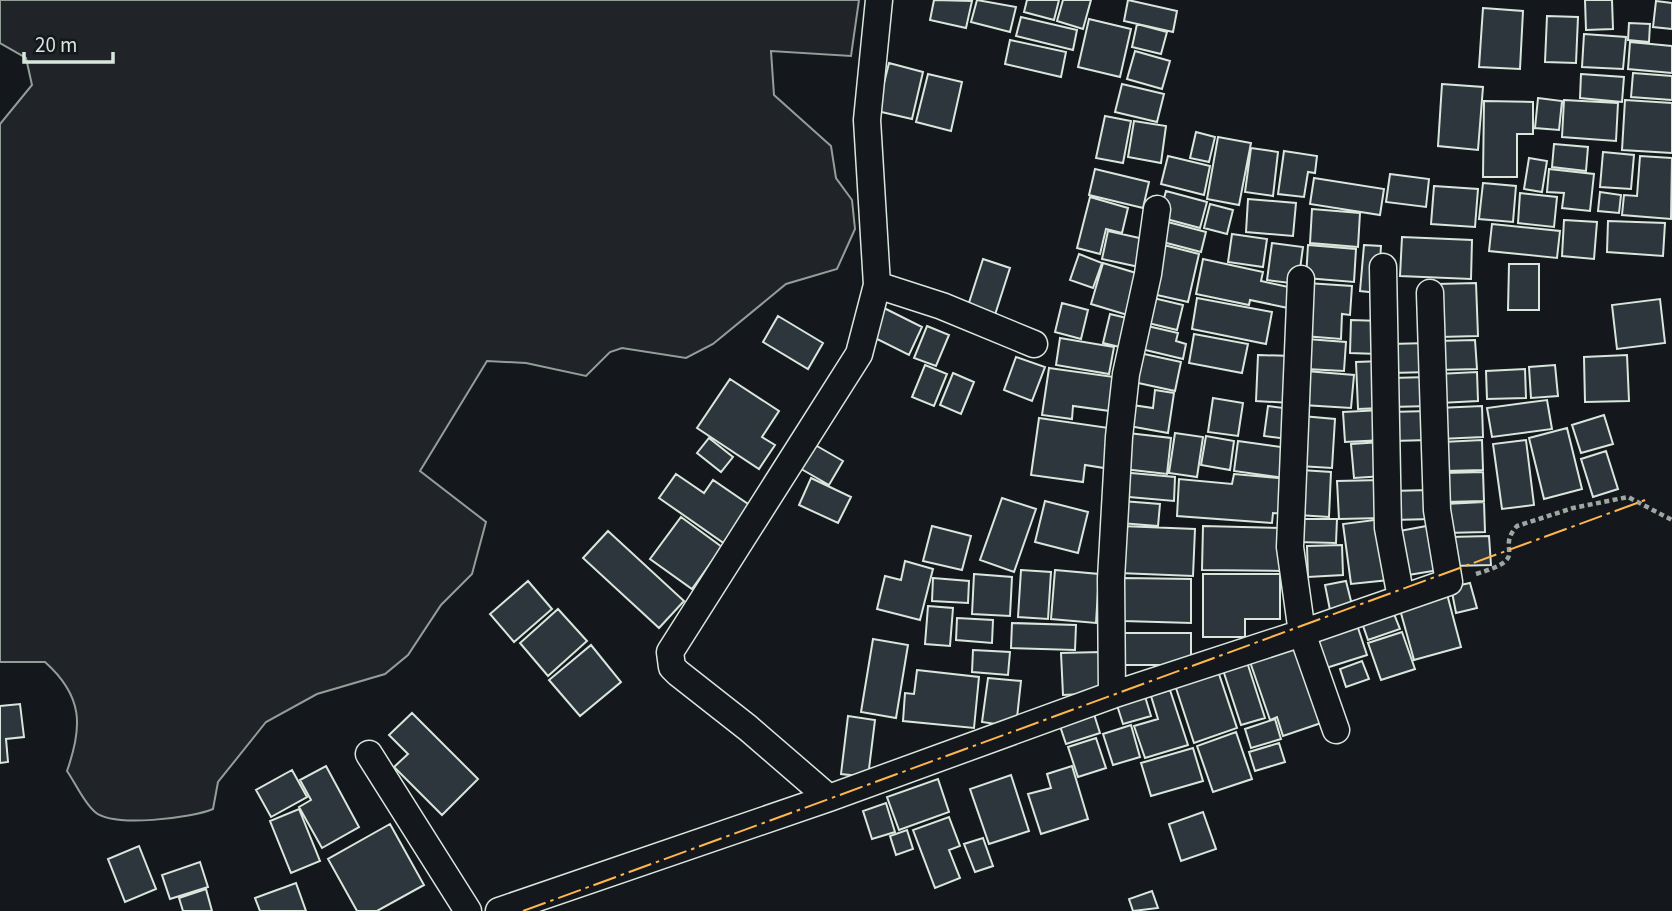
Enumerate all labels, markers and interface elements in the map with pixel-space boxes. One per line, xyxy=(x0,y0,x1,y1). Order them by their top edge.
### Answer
scale bar xyxy=(24,21,114,65)
text: 20 m xyxy=(35,30,77,60)

